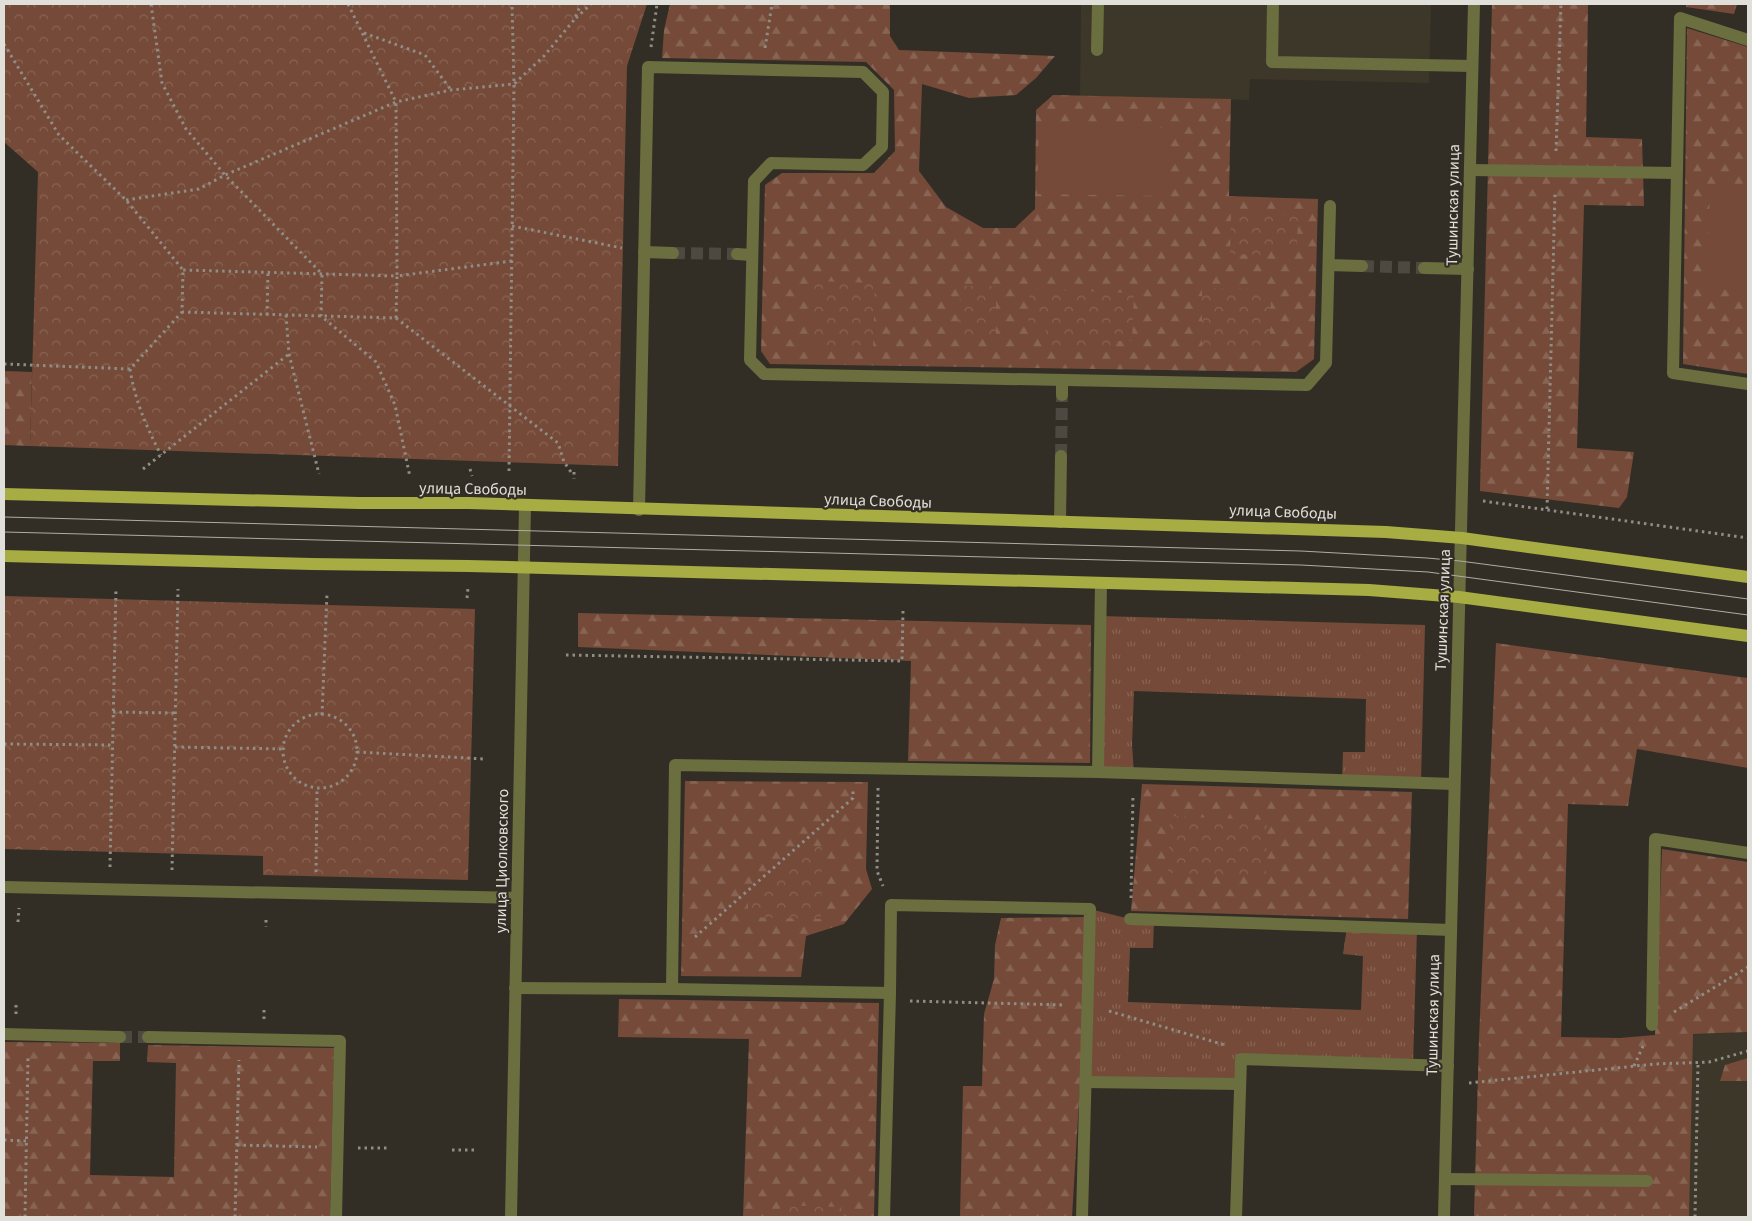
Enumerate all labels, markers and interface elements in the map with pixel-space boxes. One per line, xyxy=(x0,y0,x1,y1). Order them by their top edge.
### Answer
street label: Тушинская улица xyxy=(1441,144,1465,266)
street label: улица Свободы xyxy=(419,477,527,501)
street label: улица Свободы xyxy=(824,488,932,514)
street label: улица Свободы xyxy=(1229,499,1337,525)
street label: Тушинская улица xyxy=(1430,549,1456,671)
street label: улица Циолковского xyxy=(490,789,514,933)
street label: Тушинская улица xyxy=(1421,954,1445,1076)

